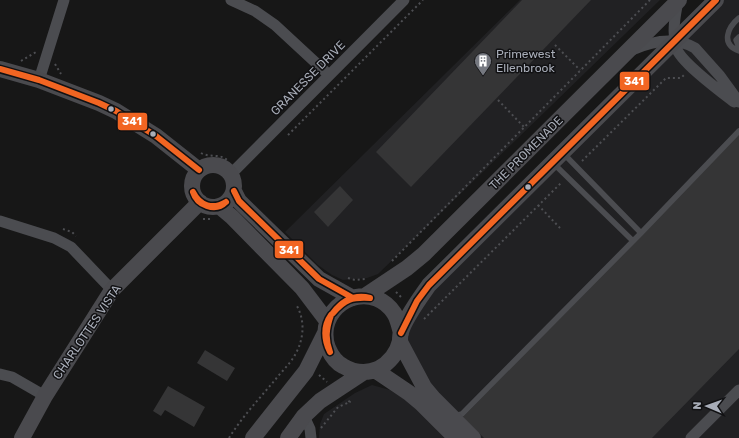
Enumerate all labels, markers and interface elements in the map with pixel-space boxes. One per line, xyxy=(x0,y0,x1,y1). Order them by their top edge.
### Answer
street label: GRANESSE DRIVE xyxy=(268,38,348,118)
place label: Primewest Ellenbrook xyxy=(496,47,556,75)
building icon: Primewest Ellenbrook xyxy=(473,51,493,76)
line badge: 341 xyxy=(619,71,650,91)
text: 341 xyxy=(624,75,644,88)
unlabelled marker xyxy=(106,104,116,114)
line badge: 341 xyxy=(117,112,148,131)
street label: THE PROMENADE xyxy=(486,113,566,193)
text: 341 xyxy=(122,115,142,128)
unlabelled marker xyxy=(148,129,158,139)
unlabelled marker xyxy=(523,182,533,192)
line badge: 341 xyxy=(274,240,304,259)
text: 341 xyxy=(279,244,299,257)
street label: CHARLOTTES VISTA xyxy=(50,282,124,382)
north arrow xyxy=(687,386,727,426)
text: N xyxy=(691,401,704,410)

